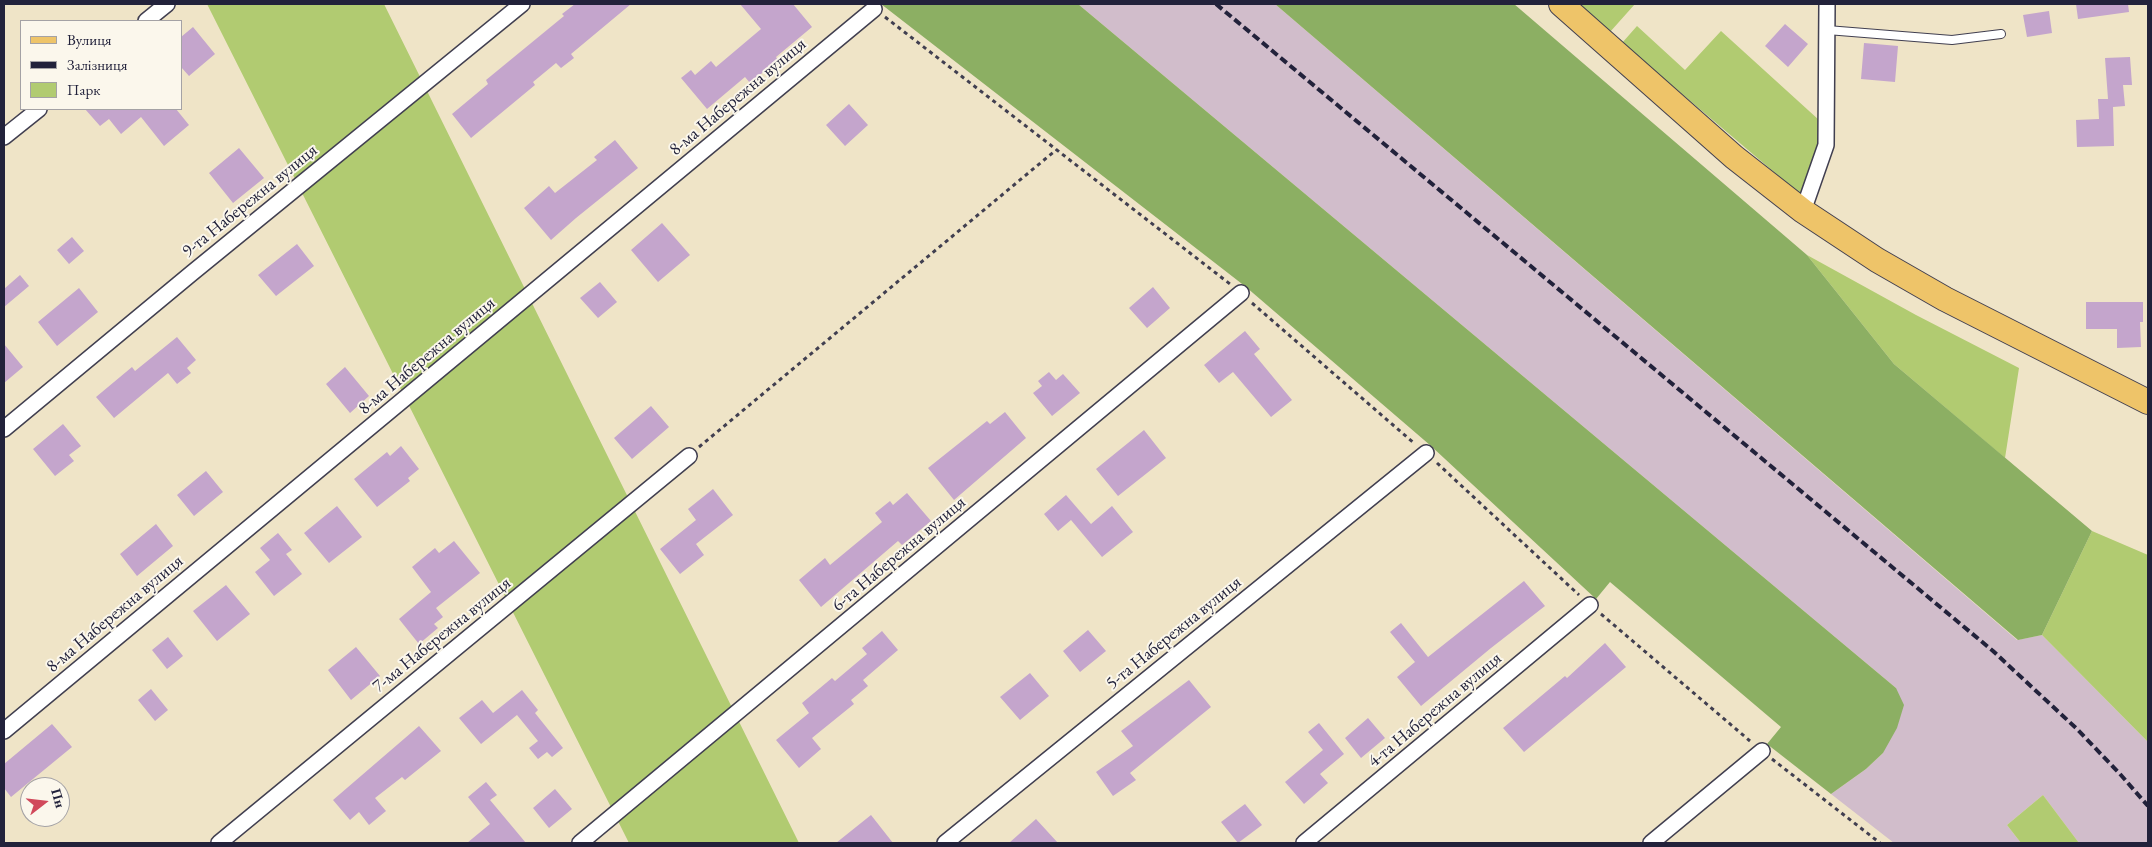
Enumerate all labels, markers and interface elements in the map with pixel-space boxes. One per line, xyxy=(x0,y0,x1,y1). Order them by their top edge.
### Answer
legend xyxy=(20,20,182,110)
text: Вулиця xyxy=(67,30,112,49)
street label: 8-ма Набережна вулиця xyxy=(665,34,811,160)
text: Залізниця xyxy=(67,55,127,74)
text: Парк xyxy=(67,80,100,99)
street label: 9-та Набережна вулиця xyxy=(178,140,322,262)
street label: 8-ма Набережна вулиця xyxy=(354,293,500,419)
street label: 6-та Набережна вулиця xyxy=(828,492,970,616)
street label: 8-ма Набережна вулиця xyxy=(42,551,188,677)
street label: 5-та Набережна вулиця xyxy=(1102,572,1246,694)
street label: 7-ма Набережна вулиця xyxy=(368,573,516,697)
street label: 4-та Набережна вулиця xyxy=(1364,648,1506,772)
north arrow xyxy=(20,777,70,827)
text: Пн xyxy=(47,786,70,810)

